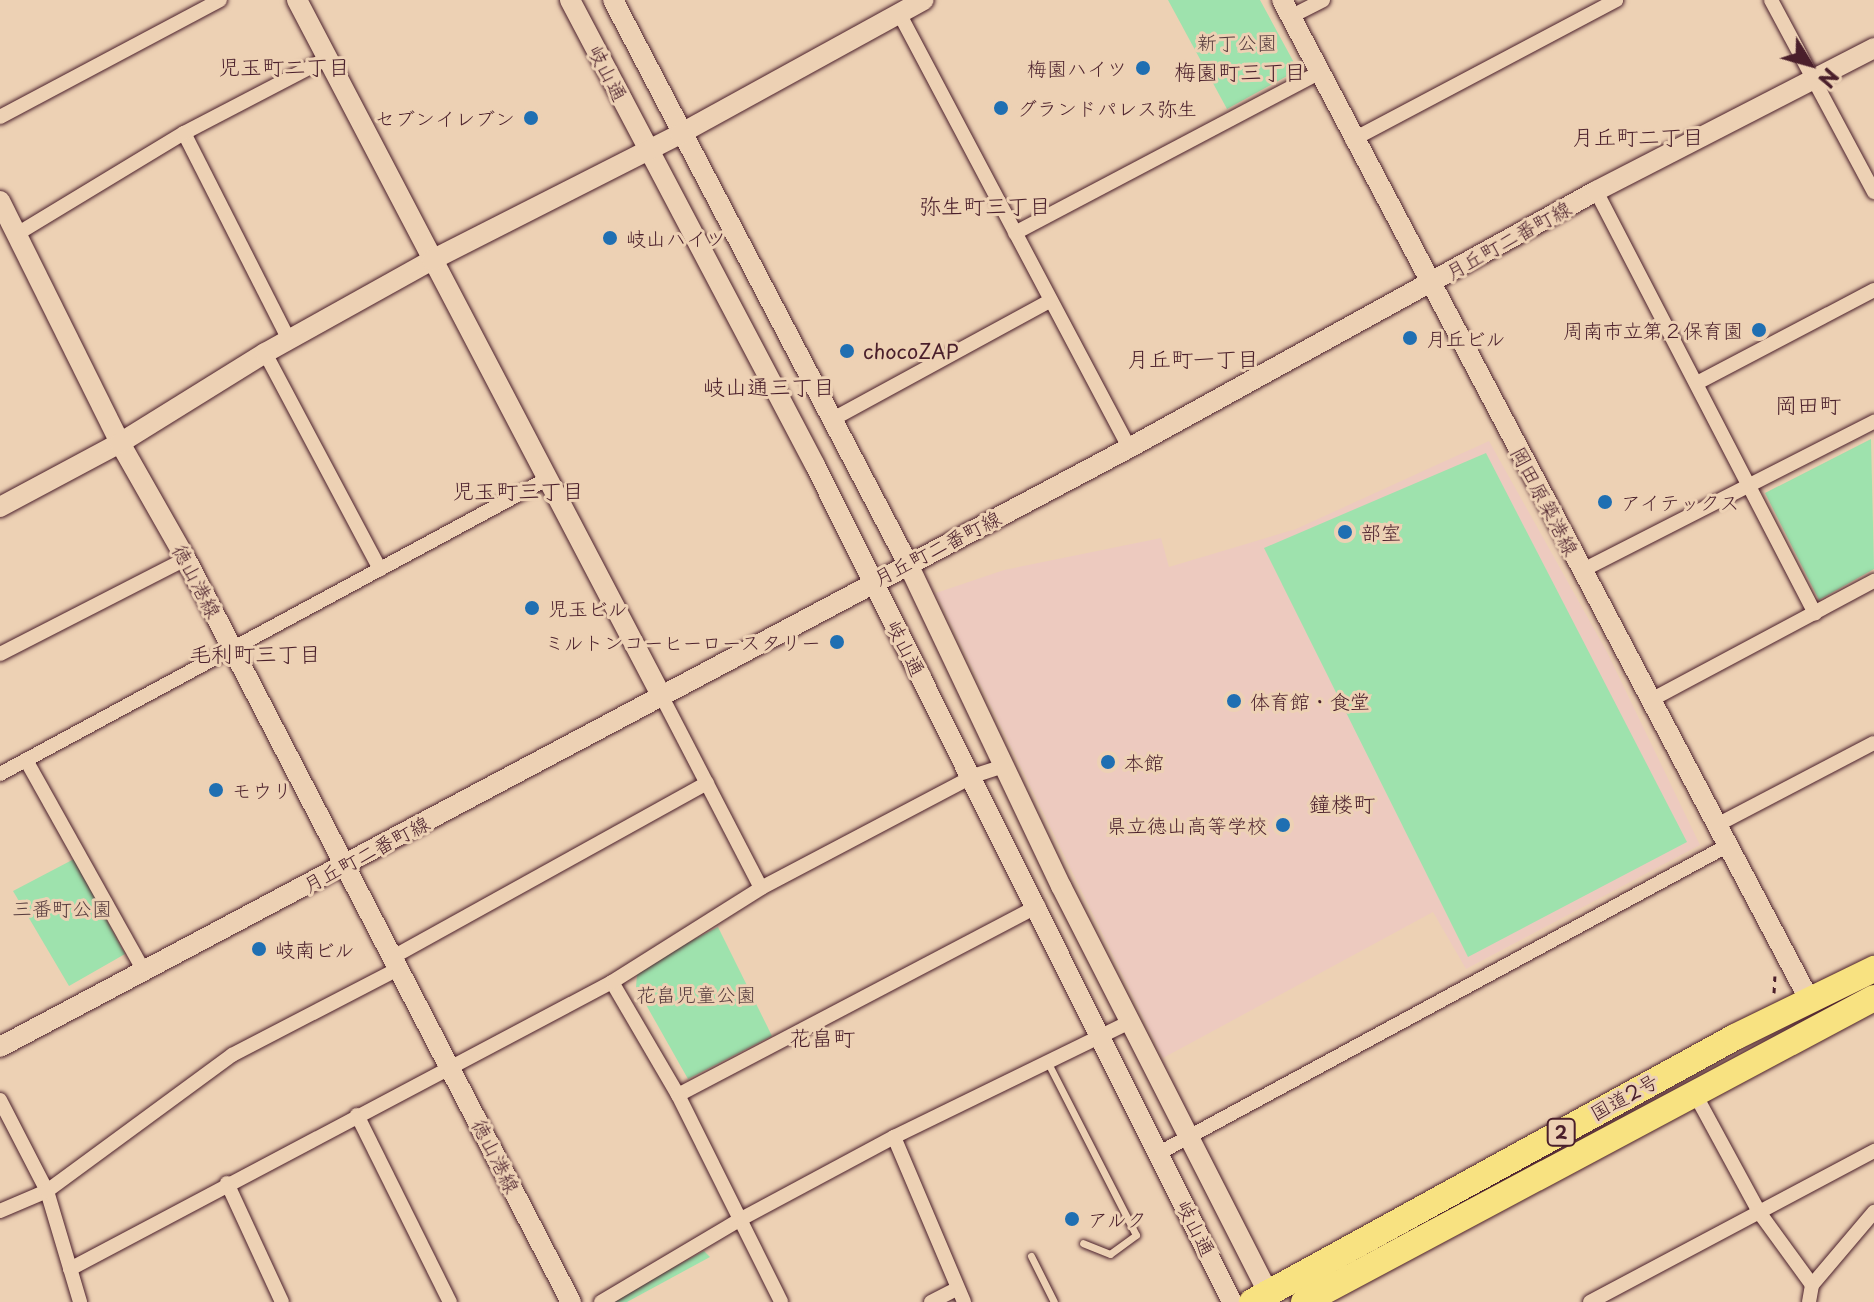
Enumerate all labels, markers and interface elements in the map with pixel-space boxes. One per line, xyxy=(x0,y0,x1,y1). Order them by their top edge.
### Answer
north arrow xyxy=(1770,24,1850,104)
park label: 新丁公園 xyxy=(1197,30,1277,54)
street label: 岐山通 xyxy=(584,41,632,105)
district label: 児玉町二丁目 xyxy=(218,53,350,79)
place label: 梅園ハイツ xyxy=(1027,56,1127,80)
district label: 梅園町三丁目 xyxy=(1174,58,1306,84)
marker: 梅園ハイツ xyxy=(1134,59,1152,77)
text: N xyxy=(1811,62,1848,96)
place label: グランドパレス弥生 xyxy=(1017,96,1197,120)
marker: グランドパレス弥生 xyxy=(992,99,1010,117)
place label: セブンイレブン xyxy=(375,106,515,130)
marker: セブンイレブン xyxy=(522,109,540,127)
district label: 月丘町二丁目 xyxy=(1572,123,1704,149)
district label: 弥生町三丁目 xyxy=(919,192,1051,218)
street label: 月丘町二番町線 xyxy=(1441,196,1575,284)
place label: 岐山ハイツ xyxy=(626,226,726,250)
marker: 岐山ハイツ xyxy=(601,229,619,247)
place label: 周南市立第２保育園 xyxy=(1563,318,1743,342)
marker: 周南市立第２保育園 xyxy=(1750,321,1768,339)
place label: 月丘ビル xyxy=(1426,326,1506,350)
marker: 月丘ビル xyxy=(1401,329,1419,347)
place label: chocoZAP xyxy=(863,339,959,363)
marker: chocoZAP xyxy=(838,342,856,360)
district label: 月丘町一丁目 xyxy=(1127,345,1259,371)
district label: 岐山通三丁目 xyxy=(703,373,835,399)
district label: 岡田町 xyxy=(1775,391,1841,417)
street label: 岡田原築港線 xyxy=(1506,442,1584,560)
district label: 児玉町三丁目 xyxy=(452,477,584,503)
place label: アイテックス xyxy=(1621,490,1741,514)
marker: アイテックス xyxy=(1596,493,1614,511)
street label: 月丘町二番町線 xyxy=(869,506,1005,590)
place label: 部室 xyxy=(1361,520,1401,544)
marker: 部室 xyxy=(1336,523,1354,541)
street label: 徳山港線 xyxy=(168,540,226,622)
place label: 児玉ビル xyxy=(548,596,628,620)
marker: 児玉ビル xyxy=(523,599,541,617)
street label: 岐山通 xyxy=(882,616,930,680)
place label: ミルトンコーヒーロースタリー xyxy=(542,630,821,654)
marker: ミルトンコーヒーロースタリー xyxy=(828,633,846,651)
district label: 毛利町三丁目 xyxy=(189,640,321,666)
place label: 体育館・食堂 xyxy=(1250,689,1370,713)
marker: 体育館・食堂 xyxy=(1225,692,1243,710)
place label: 本館 xyxy=(1124,750,1164,774)
marker: 本館 xyxy=(1099,753,1117,771)
place label: モウリ xyxy=(232,778,292,802)
marker: モウリ xyxy=(207,781,225,799)
district label: 鐘楼町 xyxy=(1309,790,1375,816)
street label: 月丘町二番町線 xyxy=(299,811,433,897)
place label: 県立徳山高等学校 xyxy=(1107,813,1267,837)
marker: 県立徳山高等学校 xyxy=(1274,816,1292,834)
park label: 三番町公園 xyxy=(12,896,112,920)
place label: 岐南ビル xyxy=(275,937,355,961)
marker: 岐南ビル xyxy=(250,940,268,958)
park label: 花畠児童公園 xyxy=(636,982,756,1006)
district label: 花畠町 xyxy=(789,1024,855,1050)
street label: 国道2号 xyxy=(1586,1069,1662,1125)
street label: 徳山港線 xyxy=(467,1115,525,1197)
road number: 2 xyxy=(1545,1118,1577,1146)
street label: 岐山通 xyxy=(1172,1196,1220,1260)
place label: アルク xyxy=(1088,1207,1148,1231)
marker: アルク xyxy=(1063,1210,1081,1228)

